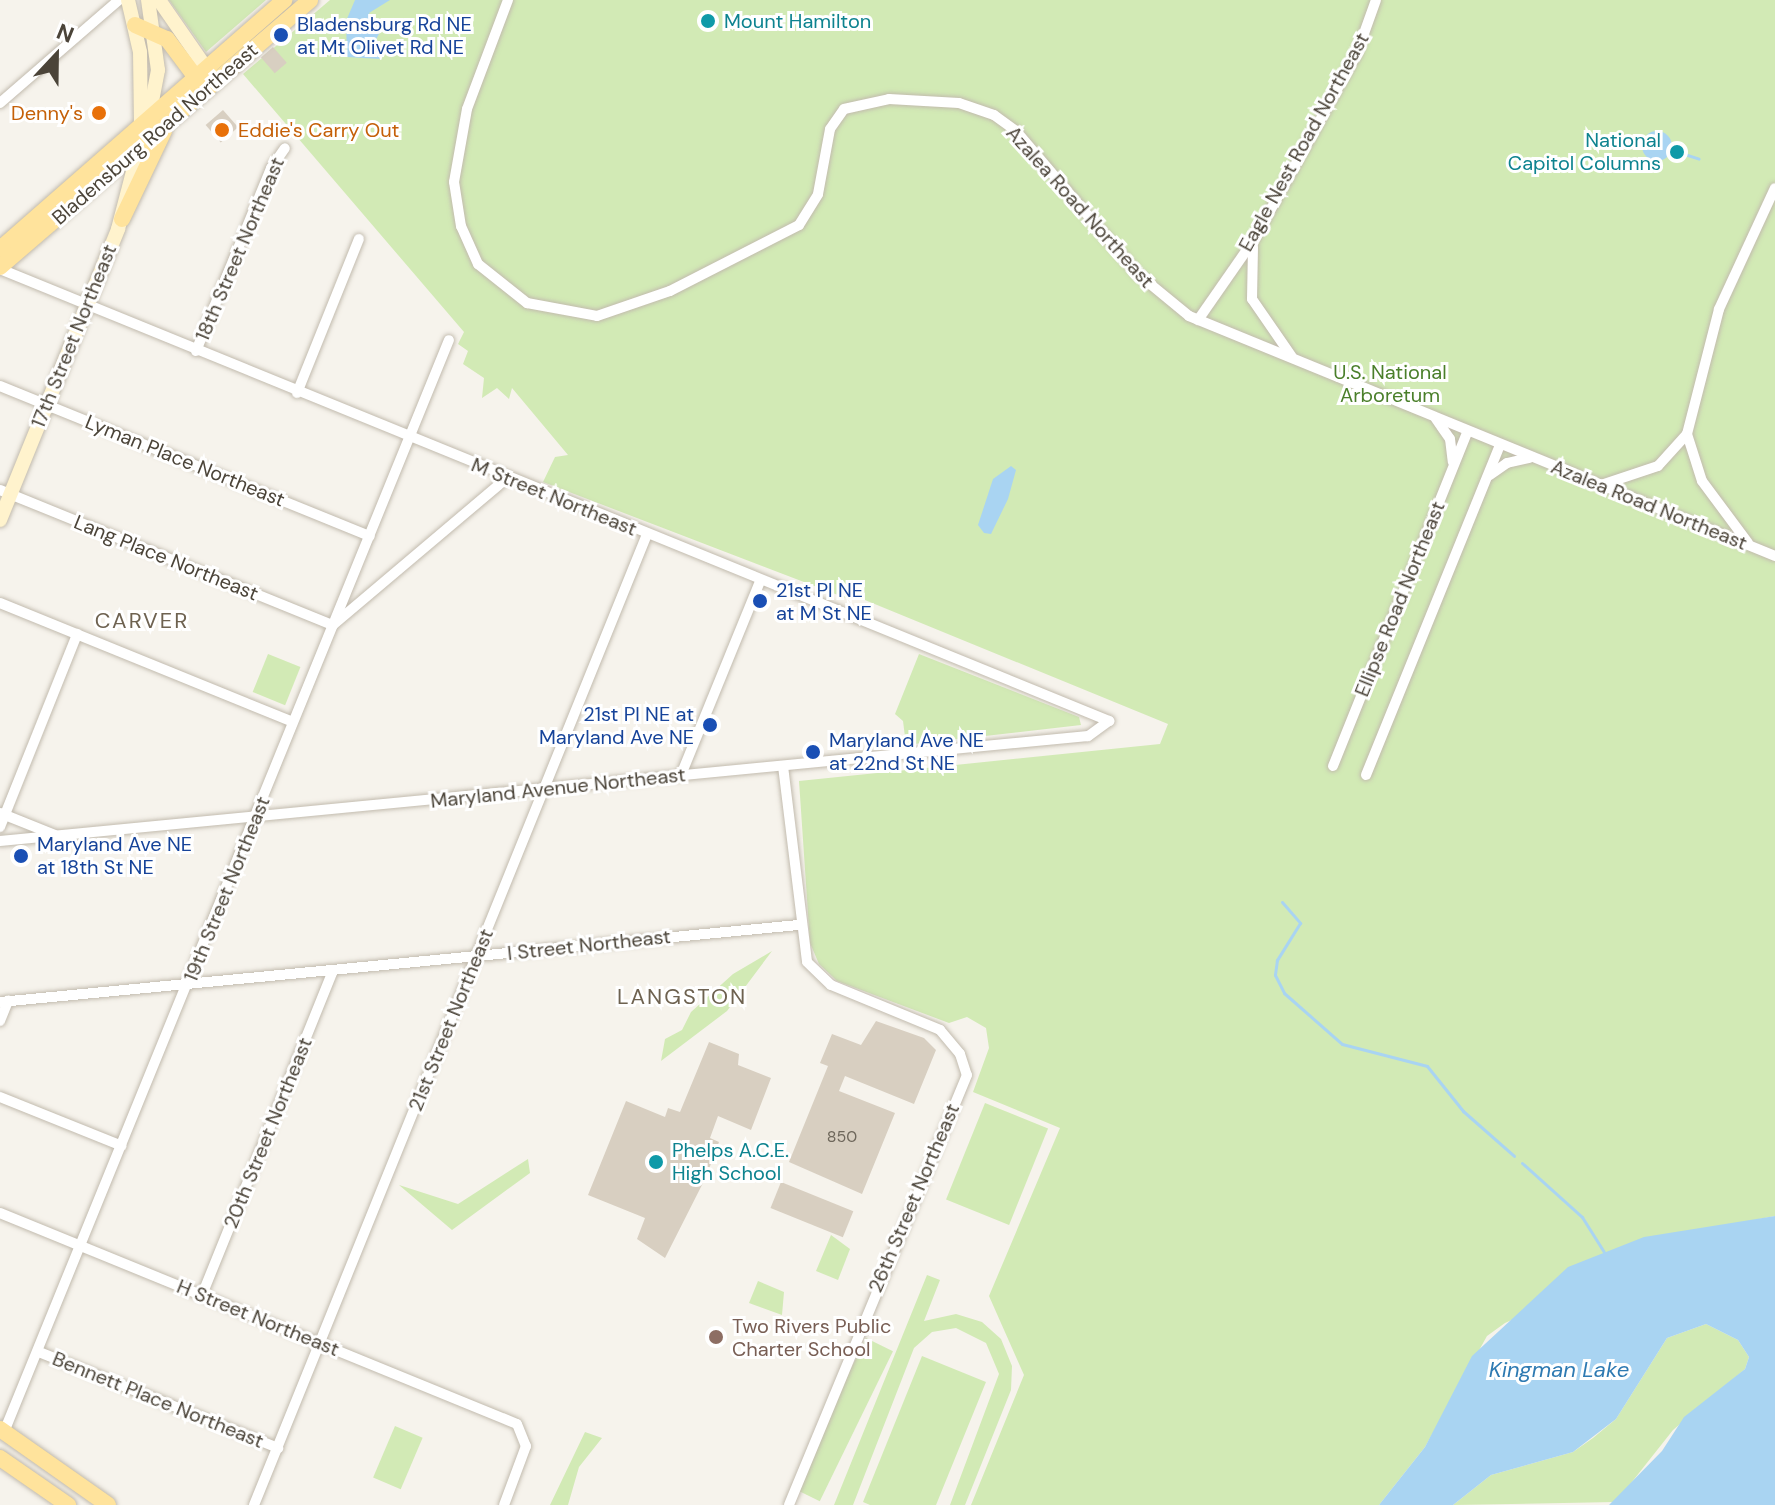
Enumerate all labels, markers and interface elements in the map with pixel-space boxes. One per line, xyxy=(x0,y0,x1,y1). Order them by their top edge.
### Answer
place label: Mount Hamilton xyxy=(724,9,871,33)
place label: Bladensburg Rd NE at Mt Olivet Rd NE xyxy=(297,12,472,59)
marker: Mount Hamilton xyxy=(699,12,717,30)
north arrow xyxy=(16,16,96,96)
text: N xyxy=(52,17,78,50)
marker: Bladensburg Rd NE at Mt Olivet Rd NE xyxy=(272,26,290,44)
street label: Eagle Nest Road Northeast xyxy=(1234,28,1374,256)
street label: Bladensburg Road Northeast xyxy=(47,38,263,230)
place label: Denny's xyxy=(11,101,83,125)
marker: Denny's xyxy=(90,104,108,122)
place label: Eddie's Carry Out xyxy=(238,118,399,142)
marker: Eddie's Carry Out xyxy=(213,121,231,139)
street label: Azalea Road Northeast xyxy=(1001,121,1159,293)
place label: National Capitol Columns xyxy=(1508,128,1661,175)
marker: National Capitol Columns xyxy=(1668,143,1686,161)
street label: 18th Street Northeast xyxy=(190,154,290,344)
street label: 17th Street Northeast xyxy=(26,241,122,431)
park label: U.S. National Arboretum xyxy=(1333,361,1447,408)
street label: Lyman Place Northeast xyxy=(82,410,288,512)
street label: M Street Northeast xyxy=(468,453,640,541)
street label: Azalea Road Northeast xyxy=(1547,455,1751,555)
street label: Ellipse Road Northeast xyxy=(1350,498,1450,700)
street label: Lang Place Northeast xyxy=(70,510,262,606)
place label: 21st Pl NE at M St NE xyxy=(776,578,872,625)
marker: 21st Pl NE at M St NE xyxy=(751,592,769,610)
district label: CARVER xyxy=(95,608,189,634)
place label: 21st Pl NE at Maryland Ave NE xyxy=(539,702,694,749)
marker: 21st Pl NE at Maryland Ave NE xyxy=(701,716,719,734)
place label: Maryland Ave NE at 22nd St NE xyxy=(829,728,984,775)
marker: Maryland Ave NE at 22nd St NE xyxy=(804,743,822,761)
street label: Maryland Avenue Northeast xyxy=(429,763,687,813)
street label: 19th Street Northeast xyxy=(179,793,275,985)
place label: Maryland Ave NE at 18th St NE xyxy=(37,832,192,879)
marker: Maryland Ave NE at 18th St NE xyxy=(12,847,30,865)
street label: I Street Northeast xyxy=(506,924,672,966)
street label: 21st Street Northeast xyxy=(403,925,499,1115)
district label: LANGSTON xyxy=(617,984,747,1010)
street label: 20th Street Northeast xyxy=(219,1034,317,1232)
street label: 26th Street Northeast xyxy=(863,1100,965,1296)
house number: 850 xyxy=(827,1127,857,1147)
place label: Phelps A.C.E. High School xyxy=(672,1138,789,1185)
marker: Phelps A.C.E. High School xyxy=(647,1153,665,1171)
street label: H Street Northeast xyxy=(173,1274,343,1362)
place label: Two Rivers Public Charter School xyxy=(732,1314,891,1361)
marker: Two Rivers Public Charter School xyxy=(707,1328,725,1346)
street label: Bennett Place Northeast xyxy=(49,1347,267,1453)
water label: Kingman Lake xyxy=(1489,1357,1629,1383)

